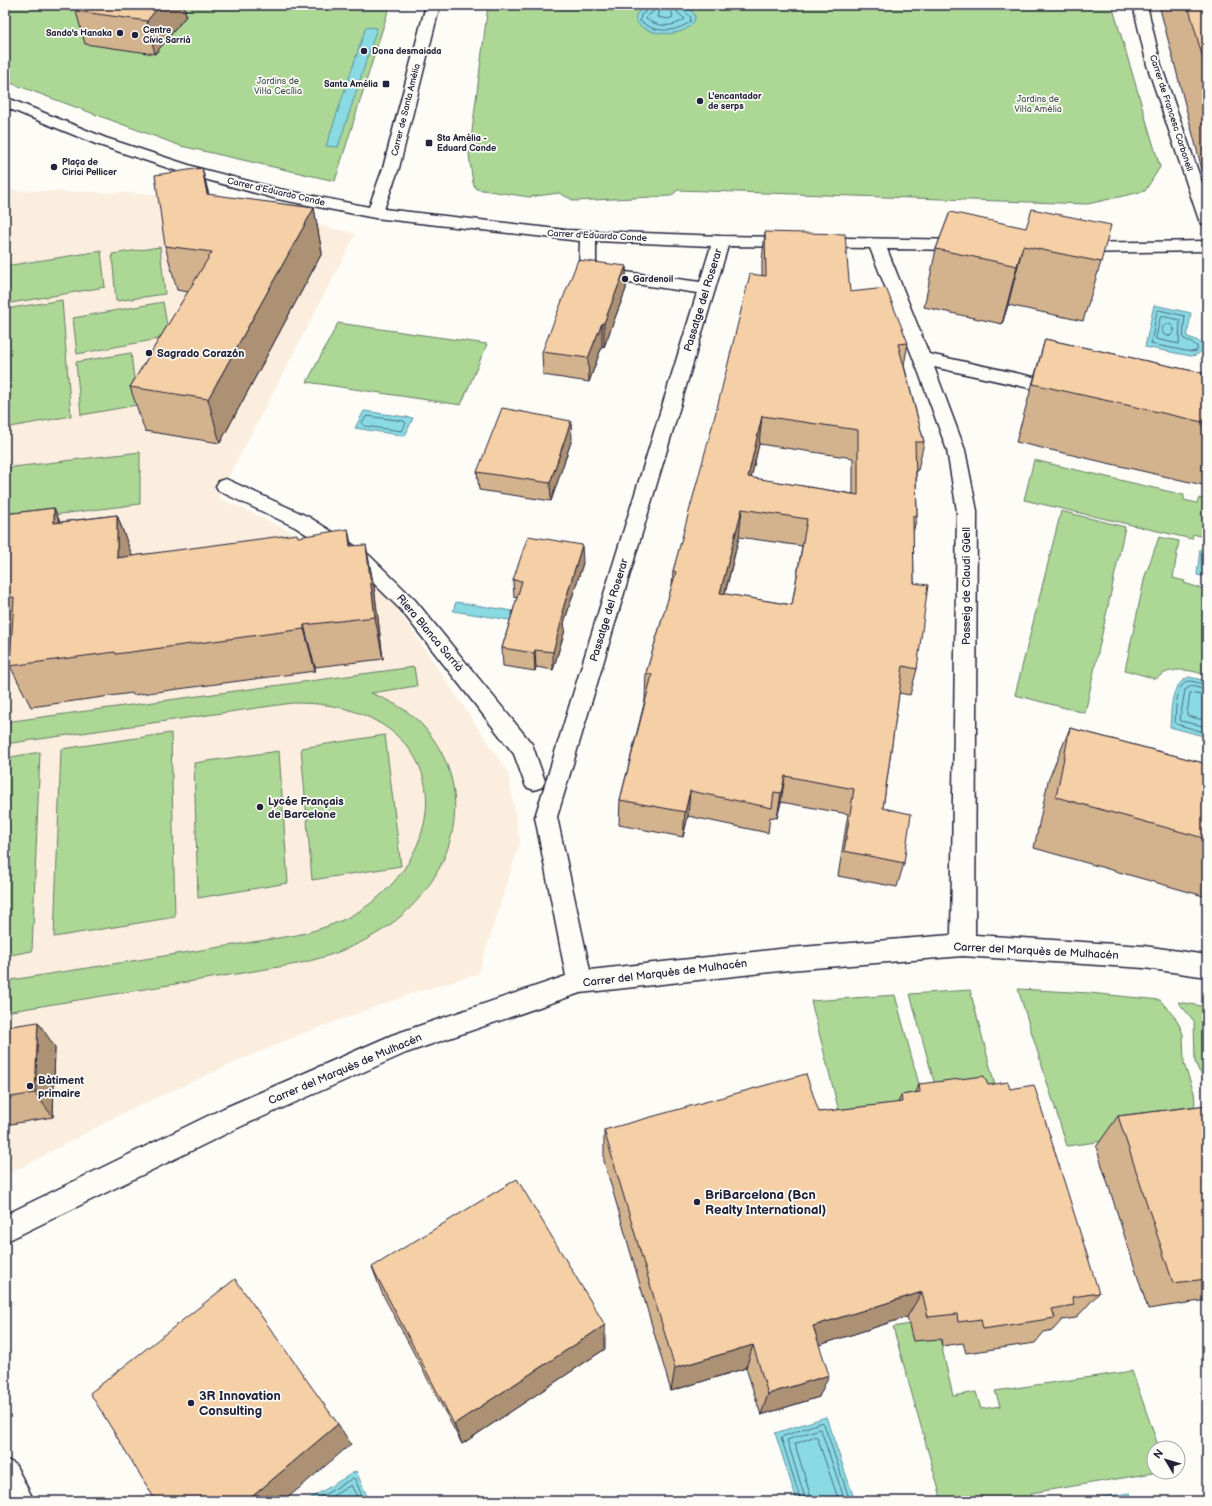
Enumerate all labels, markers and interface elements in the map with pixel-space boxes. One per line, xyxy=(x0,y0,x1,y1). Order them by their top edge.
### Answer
place label: Centre Cívic Sarrià xyxy=(143,25,191,46)
place label: Sando's Hanaka xyxy=(46,28,112,39)
marker: Sando's Hanaka xyxy=(115,28,125,38)
marker: Centre Cívic Sarrià xyxy=(130,30,140,40)
marker: Dona desmaiada xyxy=(359,46,369,56)
place label: Dona desmaiada xyxy=(372,46,442,57)
street label: Carrer de Francesc Carbonell xyxy=(1147,54,1195,172)
street label: Carrer de Santa Amèlia xyxy=(389,63,423,157)
park label: Jardins de Vil·la Cecília xyxy=(254,76,302,97)
place label: Santa Amèlia xyxy=(324,79,378,90)
marker: Santa Amèlia xyxy=(381,79,391,89)
place label: L'encantador de serps xyxy=(708,91,762,112)
park label: Jardins de Vil·la Amèlia xyxy=(1014,94,1062,115)
marker: L'encantador de serps xyxy=(695,96,705,106)
place label: Sta Amèlia - Eduard Conde xyxy=(437,133,496,154)
marker: Sta Amèlia - Eduard Conde xyxy=(424,138,434,148)
place label: Plaça de Cirici Pellicer xyxy=(62,157,117,178)
marker: Plaça de Cirici Pellicer xyxy=(49,162,59,172)
street label: Carrer d'Eduardo Conde xyxy=(226,175,327,209)
street label: Carrer d'Eduardo Conde xyxy=(547,228,648,244)
street label: Passatge del Roserar xyxy=(681,246,725,353)
marker: Gardenoil xyxy=(620,274,630,284)
place label: Gardenoil xyxy=(633,274,673,285)
place label: Sagrado Corazón xyxy=(157,347,244,360)
marker: Sagrado Corazón xyxy=(144,348,154,358)
street label: Passeig de Claudi Güell xyxy=(960,527,973,645)
street label: Passatge del Roserar xyxy=(587,556,631,663)
street label: Riera Blanca Sarrià xyxy=(394,592,466,674)
place label: Lycée Français de Barcelone xyxy=(268,795,344,821)
marker: Lycée Français de Barcelone xyxy=(255,802,265,812)
street label: Carrer del Marquès de Mulhacén xyxy=(953,940,1119,962)
street label: Carrer del Marquès de Mulhacén xyxy=(582,956,748,990)
street label: Carrer del Marquès de Mulhacén xyxy=(266,1031,424,1107)
place label: Bàtiment primaire xyxy=(38,1074,84,1100)
marker: Bàtiment primaire xyxy=(25,1081,35,1091)
place label: BriBarcelona (Bcn Realty International) xyxy=(705,1187,826,1218)
marker: BriBarcelona (Bcn Realty International) xyxy=(692,1197,702,1207)
place label: 3R Innovation Consulting xyxy=(199,1388,281,1419)
marker: 3R Innovation Consulting xyxy=(186,1398,196,1408)
north arrow xyxy=(1146,1440,1186,1480)
text: N xyxy=(1151,1447,1166,1461)

